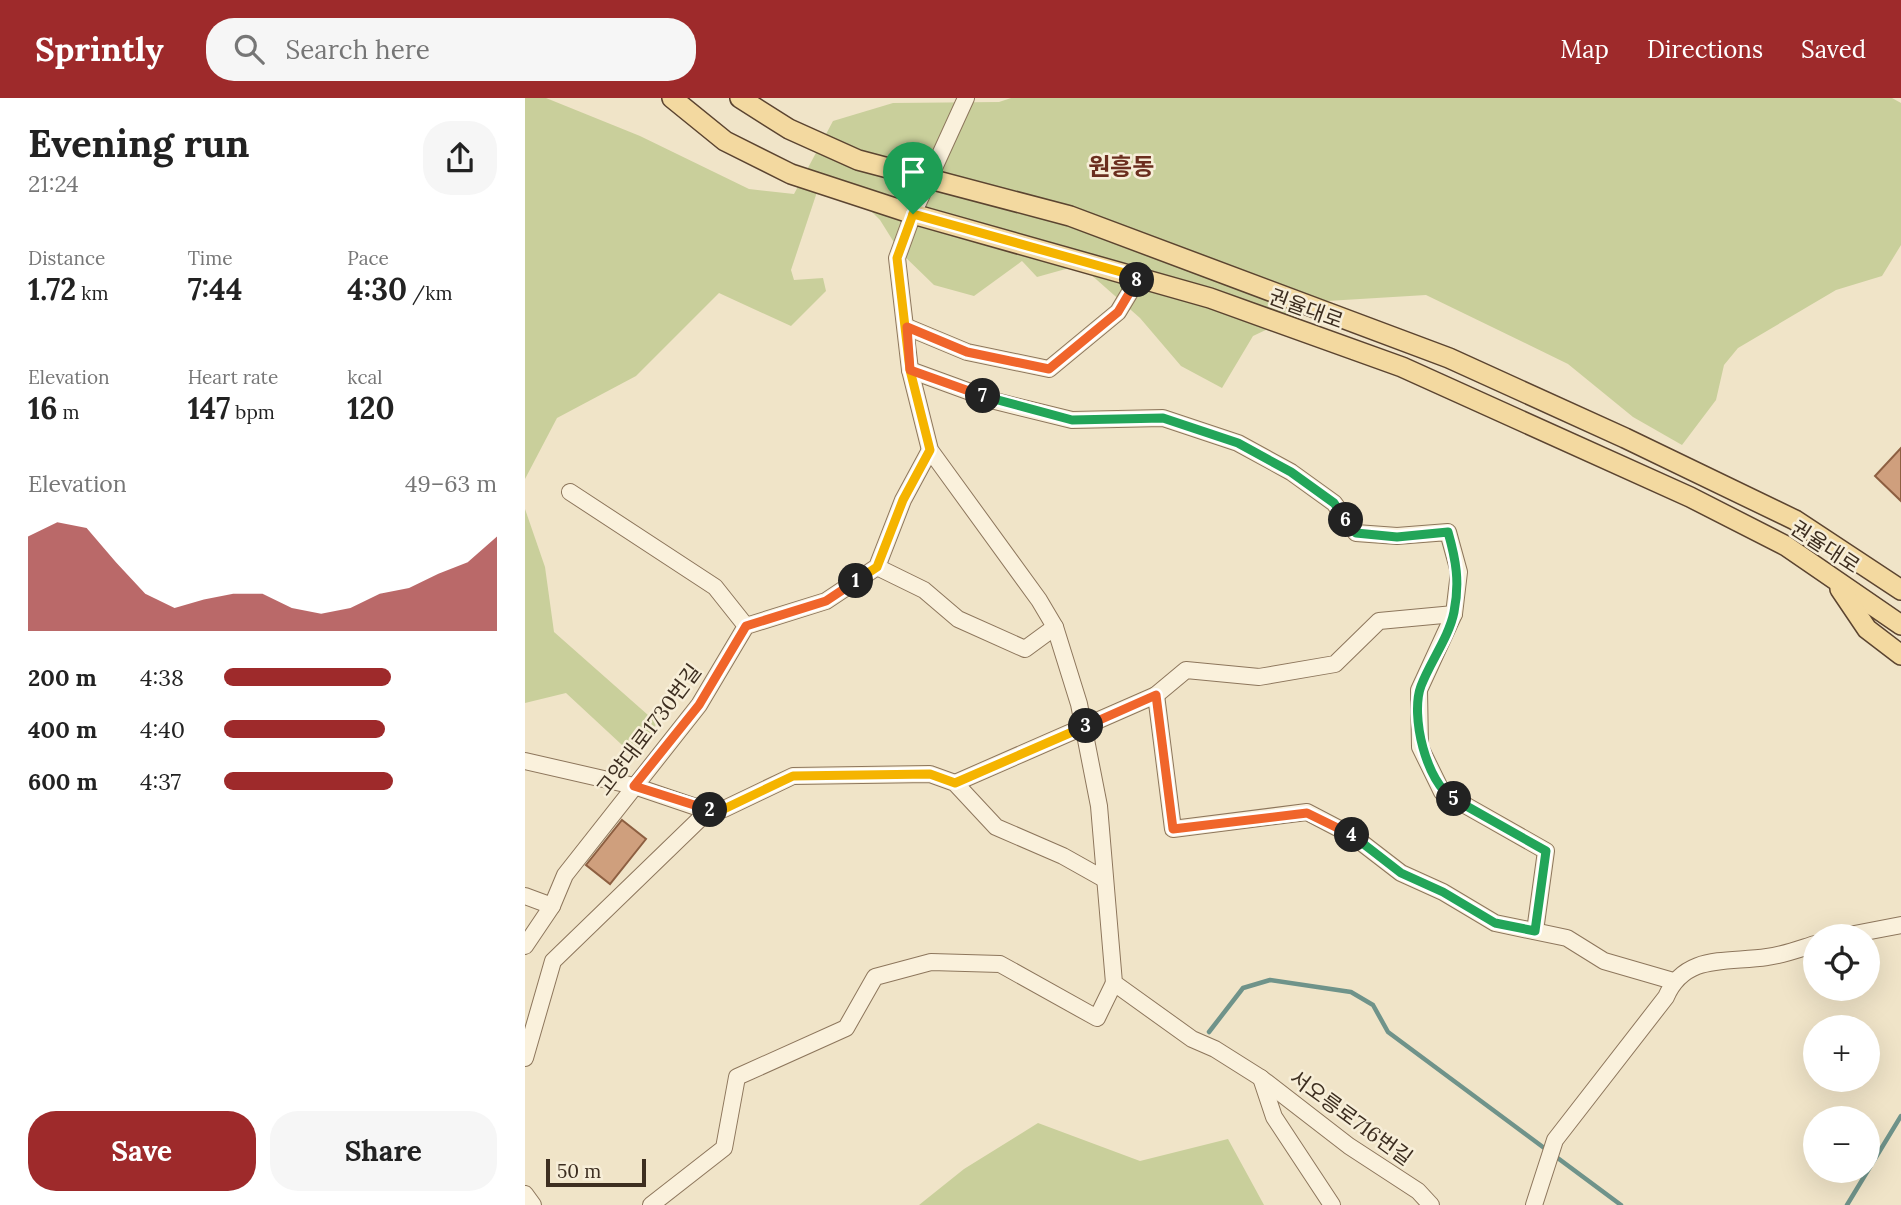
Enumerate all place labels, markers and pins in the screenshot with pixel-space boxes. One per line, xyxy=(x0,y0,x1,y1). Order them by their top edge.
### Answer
pin xyxy=(883,142,943,214)
pin: 8 xyxy=(1119,262,1155,298)
pin: 7 xyxy=(965,378,1001,414)
pin: 6 xyxy=(1329,502,1363,538)
pin: 1 xyxy=(839,564,873,598)
pin: 3 xyxy=(1069,708,1103,744)
pin: 5 xyxy=(1437,782,1471,816)
pin: 2 xyxy=(693,792,727,828)
pin: 4 xyxy=(1335,818,1369,852)

